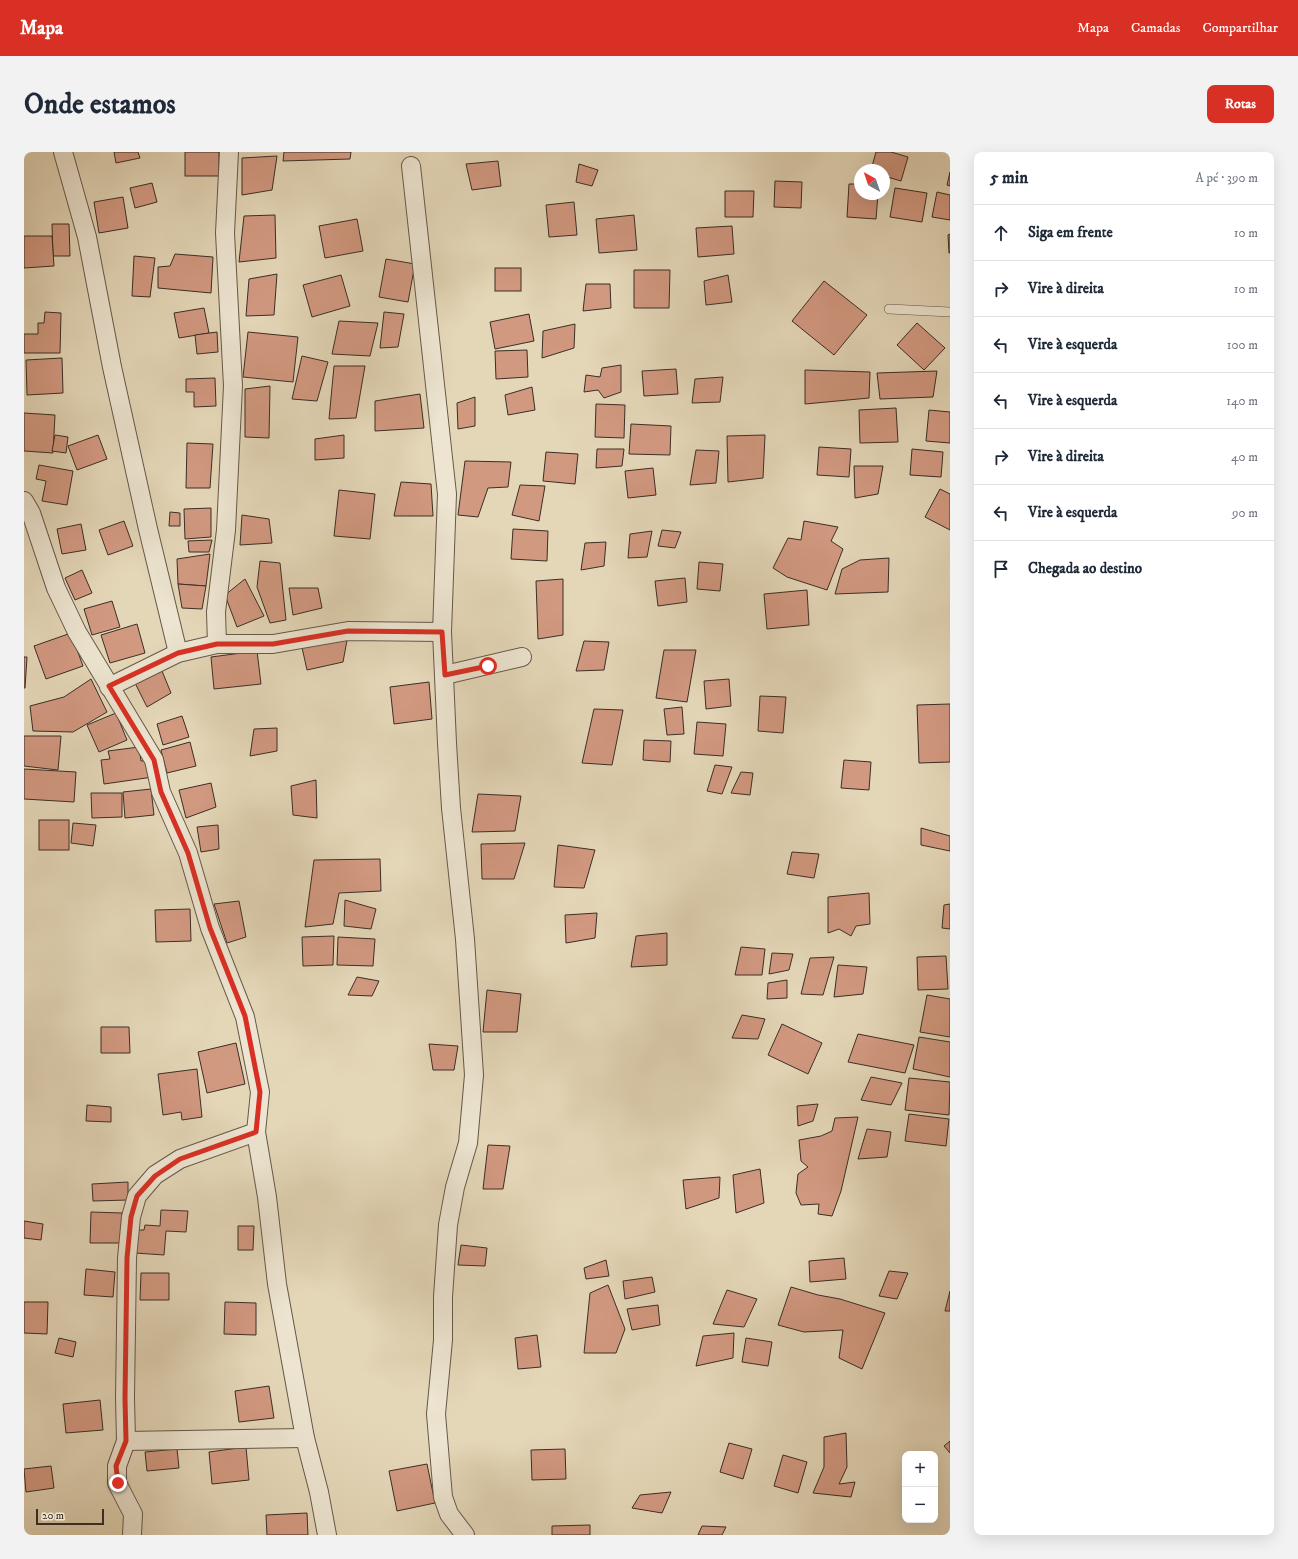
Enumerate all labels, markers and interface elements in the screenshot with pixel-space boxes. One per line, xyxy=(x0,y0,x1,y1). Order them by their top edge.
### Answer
text: Mapa xyxy=(20,17,63,40)
text: Mapa xyxy=(1077,19,1109,37)
text: Camadas xyxy=(1131,19,1180,37)
text: Compartilhar xyxy=(1202,19,1278,37)
button: Rotas xyxy=(1207,85,1274,123)
text: Onde estamos xyxy=(24,87,176,122)
north arrow xyxy=(854,164,890,200)
text: 5 min xyxy=(990,167,1028,189)
text: A pé · 390 m xyxy=(1195,170,1258,186)
icon: ahead xyxy=(990,222,1012,244)
text: Siga em frente xyxy=(1028,223,1113,242)
text: 10 m xyxy=(1234,225,1258,241)
icon: right xyxy=(990,278,1012,300)
text: Vire à direita xyxy=(1028,279,1104,298)
text: 10 m xyxy=(1234,281,1258,297)
icon: left xyxy=(990,334,1012,356)
text: Vire à esquerda xyxy=(1028,335,1117,354)
text: 100 m xyxy=(1227,337,1258,353)
icon: left xyxy=(990,390,1012,412)
text: Vire à esquerda xyxy=(1028,391,1117,410)
text: 140 m xyxy=(1226,393,1258,409)
icon: right xyxy=(990,446,1012,468)
text: Vire à direita xyxy=(1028,447,1104,466)
text: 40 m xyxy=(1231,449,1258,465)
icon: left xyxy=(990,502,1012,524)
text: Vire à esquerda xyxy=(1028,503,1117,522)
text: 90 m xyxy=(1232,505,1258,521)
icon: arrive xyxy=(990,558,1012,580)
text: Chegada ao destino xyxy=(1028,559,1142,578)
route start xyxy=(479,657,497,675)
map controls xyxy=(902,1451,938,1523)
button: + xyxy=(902,1451,938,1487)
route end xyxy=(109,1474,127,1492)
button: − xyxy=(902,1487,938,1523)
scale bar xyxy=(36,1507,104,1526)
text: 20 m xyxy=(42,1509,64,1523)

